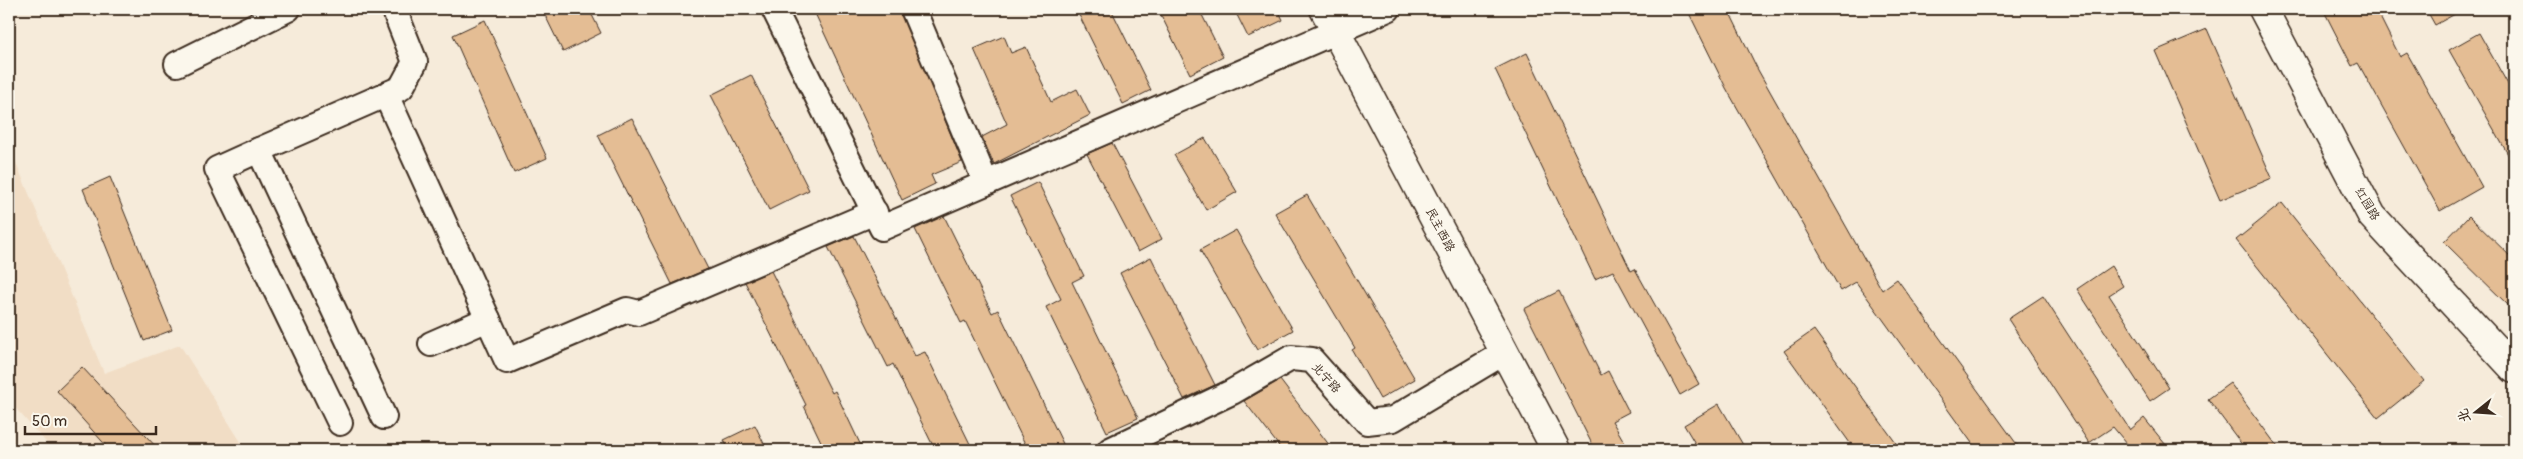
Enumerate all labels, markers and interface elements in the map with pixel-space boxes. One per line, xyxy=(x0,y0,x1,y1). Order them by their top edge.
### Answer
street label: 红园路 xyxy=(2351,185,2383,223)
street label: 民主西路 xyxy=(1422,205,1458,255)
street label: 北宁路 xyxy=(1308,360,1344,396)
north arrow xyxy=(2450,386,2500,436)
scale bar xyxy=(25,404,156,436)
text: 北 xyxy=(2454,406,2474,425)
text: 50 m xyxy=(32,412,67,431)

